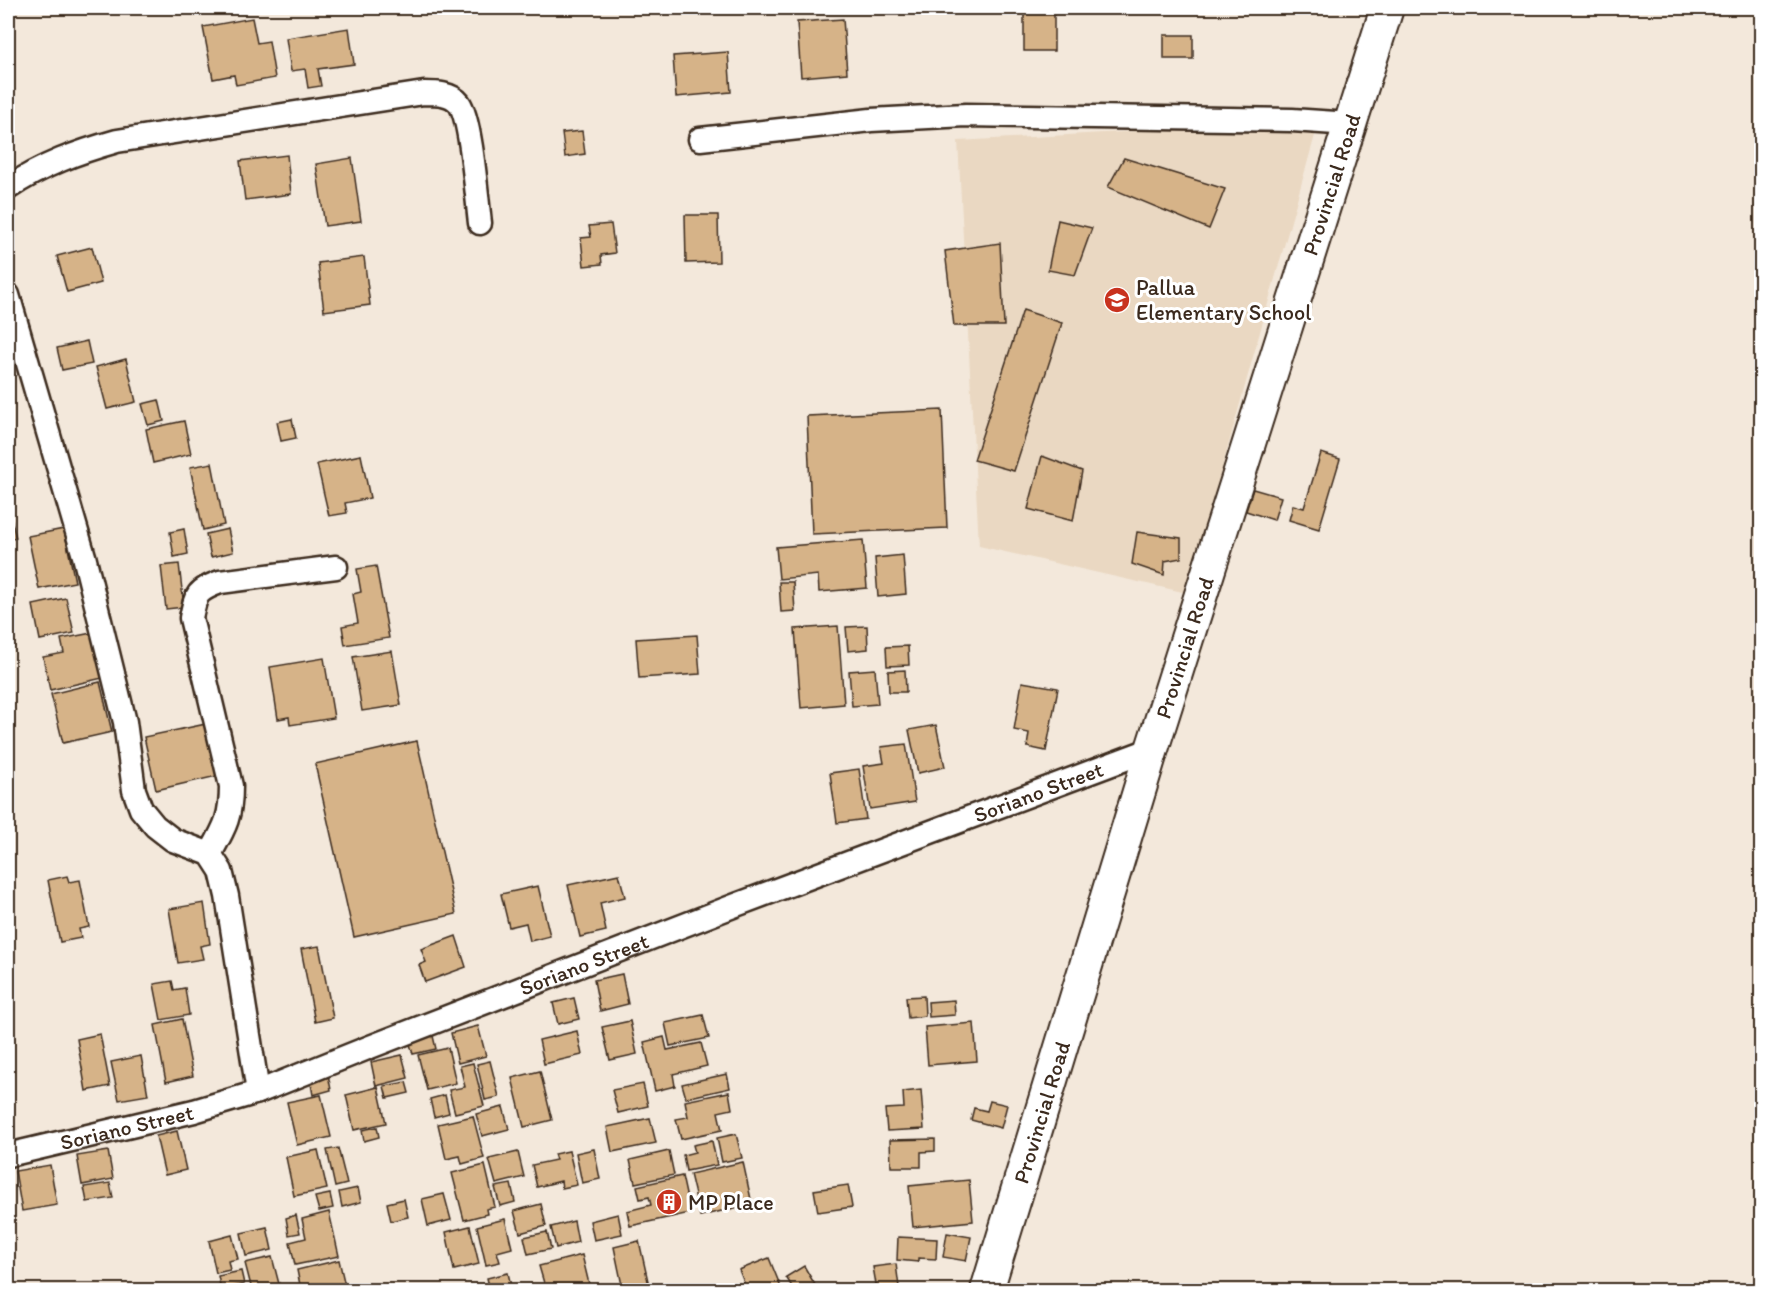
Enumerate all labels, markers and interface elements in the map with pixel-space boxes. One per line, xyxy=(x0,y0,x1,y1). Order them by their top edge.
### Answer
street label: Provincial Road xyxy=(1296,110,1366,259)
place label: Pallua Elementary School xyxy=(1136,274,1311,326)
school or university icon: Pallua Elementary School xyxy=(1102,285,1132,315)
street label: Provincial Road xyxy=(1149,573,1219,722)
street label: Soriano Street xyxy=(970,755,1107,828)
street label: Soriano Street xyxy=(516,927,652,1001)
street label: Provincial Road xyxy=(1007,1038,1076,1186)
street label: Soriano Street xyxy=(57,1098,196,1156)
building icon: MP Place xyxy=(654,1187,684,1217)
place label: MP Place xyxy=(688,1189,774,1216)

